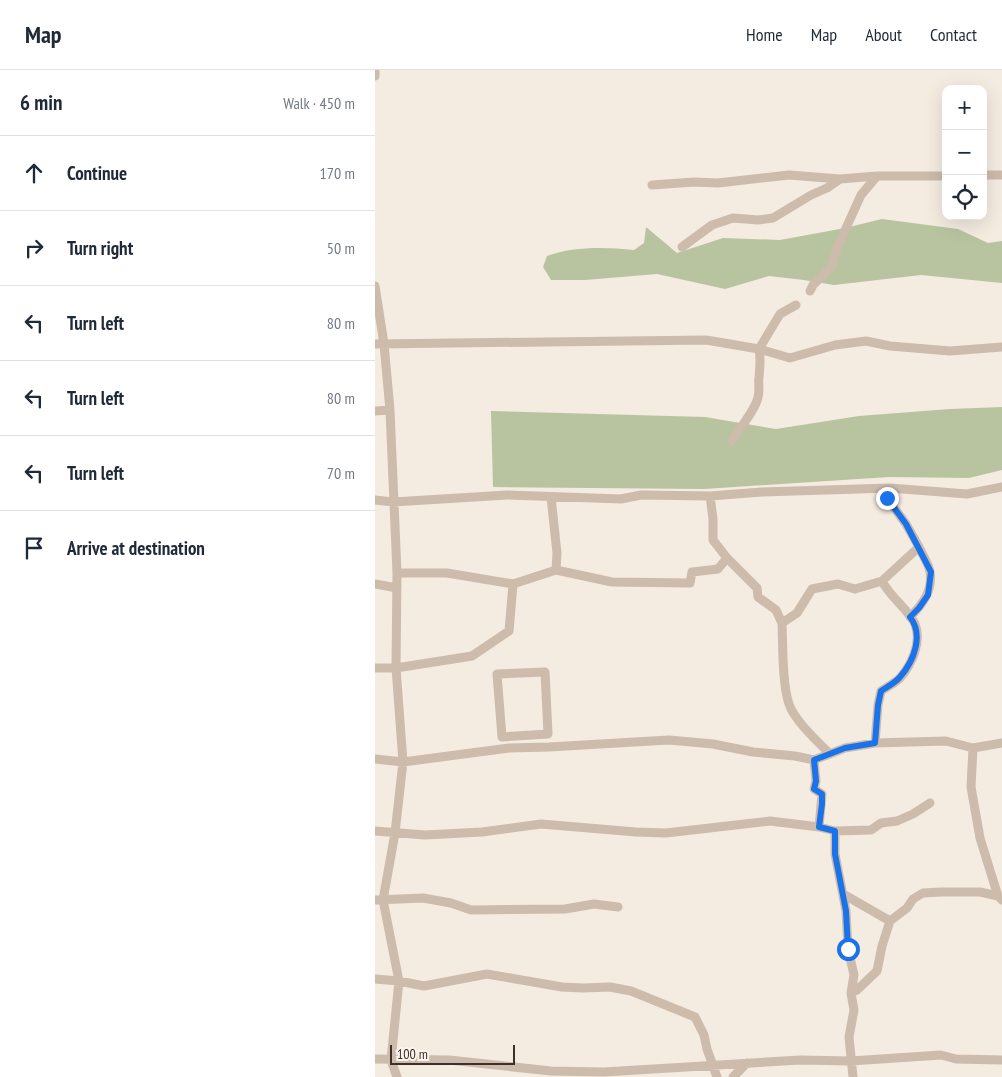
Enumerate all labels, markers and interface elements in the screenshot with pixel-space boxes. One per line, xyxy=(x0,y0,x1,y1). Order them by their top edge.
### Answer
text: Map xyxy=(25,19,62,50)
text: Home xyxy=(746,23,783,46)
text: Map xyxy=(811,23,837,46)
text: About xyxy=(865,23,902,46)
text: Contact xyxy=(930,23,977,46)
map controls xyxy=(942,85,987,220)
button: + xyxy=(942,85,987,130)
text: 6 min xyxy=(20,89,62,116)
text: Walk · 450 m xyxy=(283,93,355,113)
button: − xyxy=(942,130,987,175)
icon: ahead xyxy=(20,159,48,187)
text: Continue xyxy=(67,161,127,185)
text: 170 m xyxy=(320,163,355,183)
button: locate xyxy=(942,175,987,220)
icon: right xyxy=(20,234,48,262)
text: Turn right xyxy=(67,236,133,260)
text: 50 m xyxy=(327,238,355,258)
icon: left xyxy=(20,309,48,337)
text: Turn left xyxy=(67,311,124,335)
text: 80 m xyxy=(327,313,355,333)
icon: left xyxy=(20,384,48,412)
text: Turn left xyxy=(67,386,124,410)
text: 80 m xyxy=(327,388,355,408)
icon: left xyxy=(20,459,48,487)
text: Turn left xyxy=(67,461,124,485)
text: 70 m xyxy=(327,463,355,483)
route end xyxy=(876,487,899,510)
icon: arrive xyxy=(20,534,48,562)
text: Arrive at destination xyxy=(67,536,205,560)
route start xyxy=(837,938,860,961)
scale bar xyxy=(390,1042,515,1065)
text: 100 m xyxy=(397,1045,428,1063)

